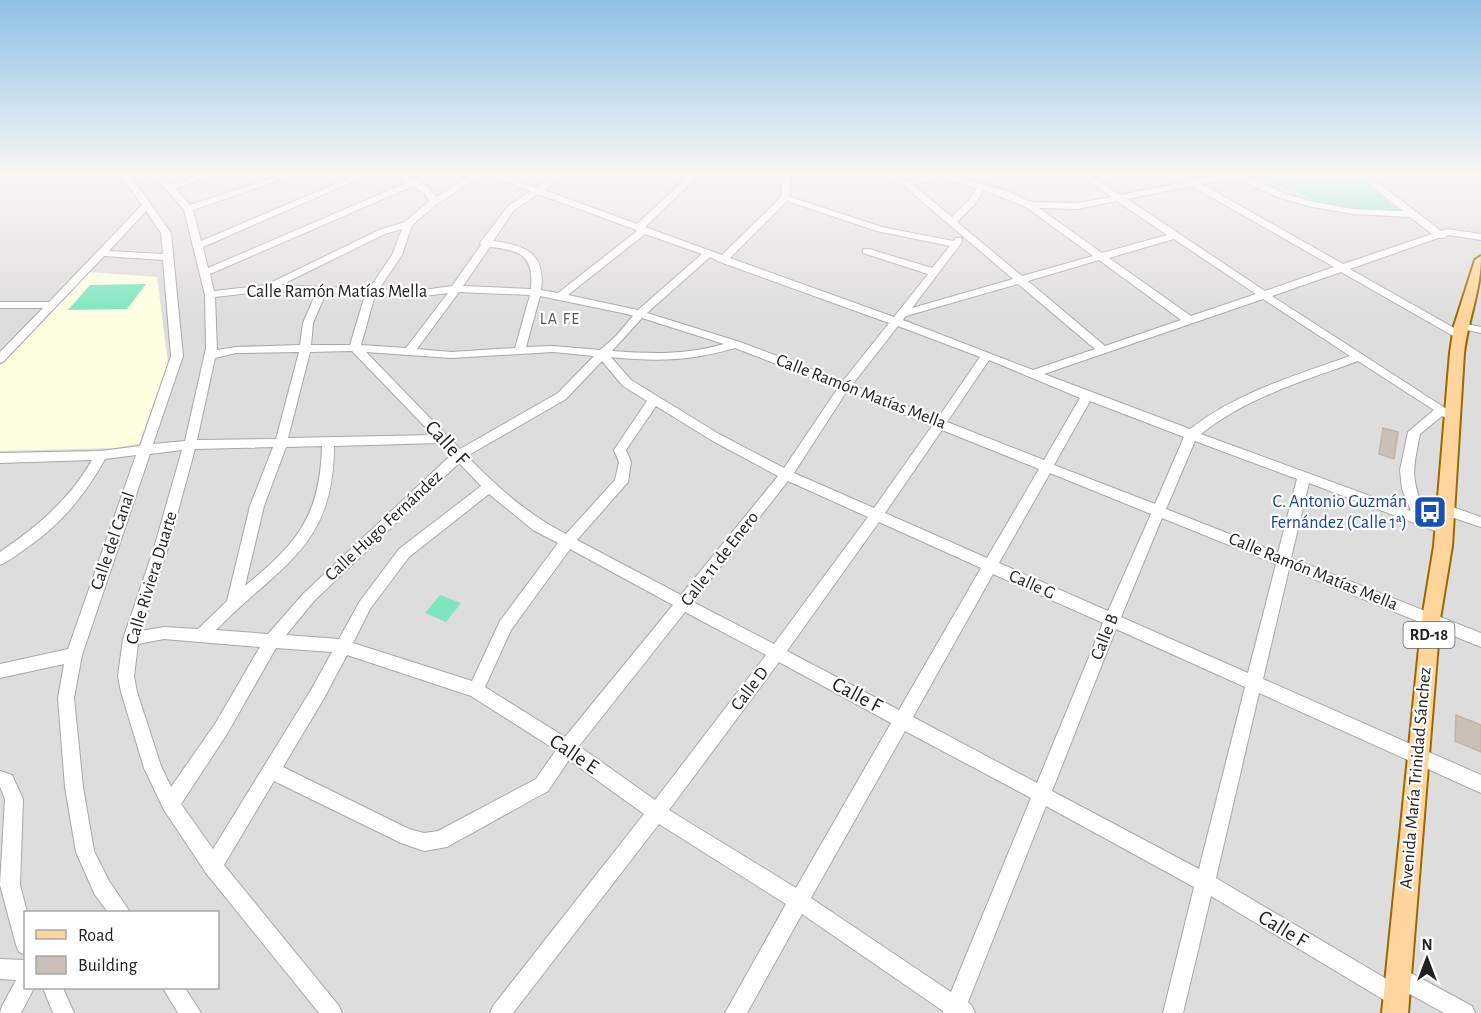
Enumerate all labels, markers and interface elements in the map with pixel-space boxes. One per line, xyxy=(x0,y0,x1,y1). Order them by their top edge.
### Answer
street label: Calle Ramón Matías Mella xyxy=(247,283,427,301)
district label: LA FE xyxy=(540,311,580,327)
street label: Calle Ramón Matías Mella xyxy=(773,351,949,433)
street label: Calle F xyxy=(421,416,473,470)
street label: Calle Hugo Fernández xyxy=(322,467,446,585)
street label: Calle del Canal xyxy=(88,490,138,592)
place label: C. Antonio Guzmán Fernández (Calle 1ª) xyxy=(1271,493,1407,532)
bus stop icon: C. Antonio Guzmán Fernández (Calle 1ª) xyxy=(1412,494,1448,530)
street label: Calle 11 de Enero xyxy=(678,508,762,610)
street label: Calle Riviera Duarte xyxy=(123,509,181,647)
street label: Calle Ramón Matías Mella xyxy=(1226,530,1400,614)
street label: Calle G xyxy=(1006,567,1058,603)
street label: Calle B xyxy=(1088,612,1122,662)
road number: RD-18 xyxy=(1404,622,1454,648)
street label: Calle D xyxy=(728,664,772,714)
street label: Avenida María Trinidad Sánchez xyxy=(1397,666,1435,890)
street label: Calle F xyxy=(829,673,886,717)
street label: Calle E xyxy=(546,730,602,778)
street label: Calle F xyxy=(1255,906,1312,952)
legend xyxy=(24,911,219,989)
text: Road xyxy=(78,927,114,945)
north arrow xyxy=(1397,929,1457,989)
text: N xyxy=(1421,937,1433,953)
text: Building xyxy=(78,957,138,975)

